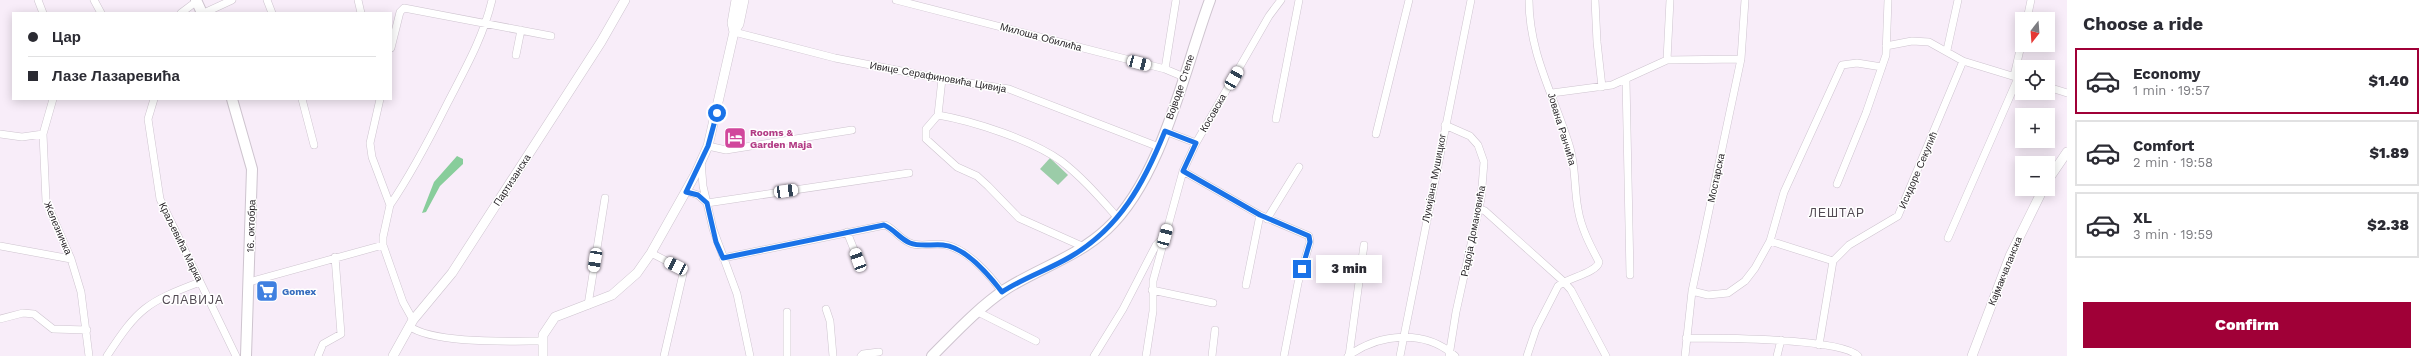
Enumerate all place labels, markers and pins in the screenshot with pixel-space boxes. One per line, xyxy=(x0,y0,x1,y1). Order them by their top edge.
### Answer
hotel icon: Rooms & Garden Maja xyxy=(722,125,748,151)
place label: Rooms & Garden Maja xyxy=(750,127,812,150)
supermarket icon: Gomex xyxy=(254,278,280,304)
place label: Gomex xyxy=(282,286,316,297)

